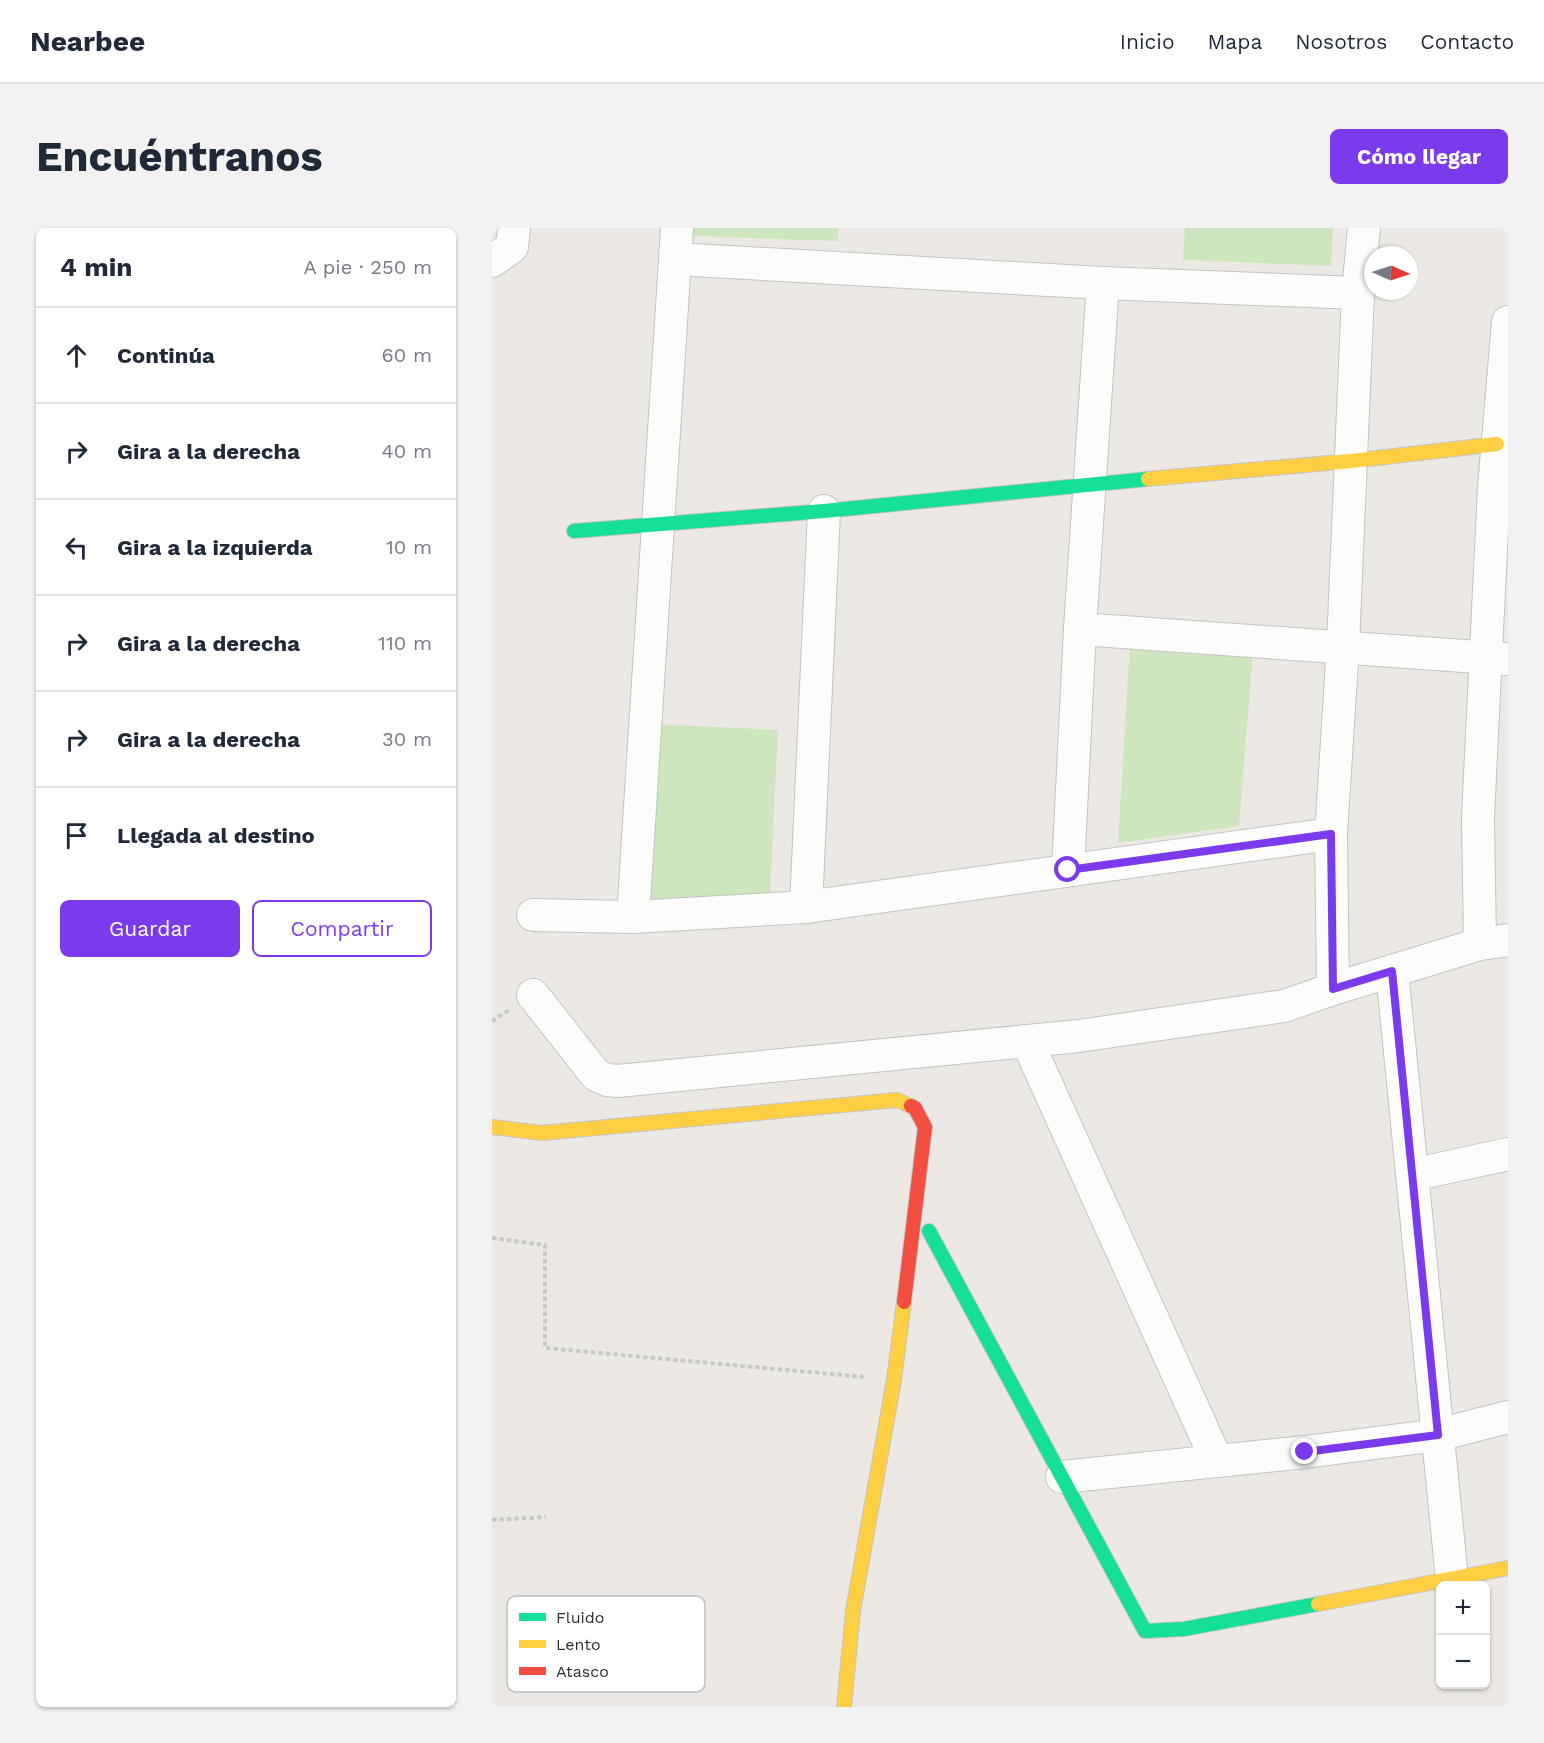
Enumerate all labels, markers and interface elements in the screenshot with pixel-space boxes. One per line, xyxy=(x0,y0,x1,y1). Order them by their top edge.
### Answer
text: Nearbee xyxy=(30,25,145,58)
text: Inicio xyxy=(1120,29,1175,54)
text: Mapa xyxy=(1208,29,1262,54)
text: Nosotros xyxy=(1295,29,1387,54)
text: Contacto xyxy=(1420,29,1514,54)
button: Cómo llegar xyxy=(1330,129,1508,184)
text: Encuéntranos xyxy=(36,132,323,181)
north arrow xyxy=(1364,246,1418,300)
text: 4 min xyxy=(60,252,132,282)
text: A pie · 250 m xyxy=(304,255,432,279)
icon: ahead xyxy=(60,339,93,372)
text: Continúa xyxy=(117,343,215,368)
text: 60 m xyxy=(382,343,432,367)
icon: right xyxy=(60,435,93,468)
text: Gira a la derecha xyxy=(117,439,300,464)
text: 40 m xyxy=(381,439,432,463)
icon: left xyxy=(60,531,93,564)
text: Gira a la izquierda xyxy=(117,535,313,560)
text: 10 m xyxy=(386,535,432,559)
icon: right xyxy=(60,627,93,660)
text: Gira a la derecha xyxy=(117,631,300,656)
text: 110 m xyxy=(378,631,432,655)
icon: right xyxy=(60,723,93,756)
text: Gira a la derecha xyxy=(117,727,300,752)
text: 30 m xyxy=(382,727,432,751)
icon: arrive xyxy=(60,819,93,852)
text: Llegada al destino xyxy=(117,823,315,848)
route start xyxy=(1054,856,1080,882)
button: Guardar xyxy=(60,900,240,957)
button: Compartir xyxy=(252,900,432,957)
route end xyxy=(1291,1438,1317,1464)
map controls xyxy=(1436,1581,1490,1689)
button: + xyxy=(1436,1581,1490,1635)
legend xyxy=(507,1596,705,1692)
text: Fluido xyxy=(556,1608,604,1627)
text: Lento xyxy=(556,1635,601,1654)
button: − xyxy=(1436,1635,1490,1689)
text: Atasco xyxy=(556,1662,609,1681)

